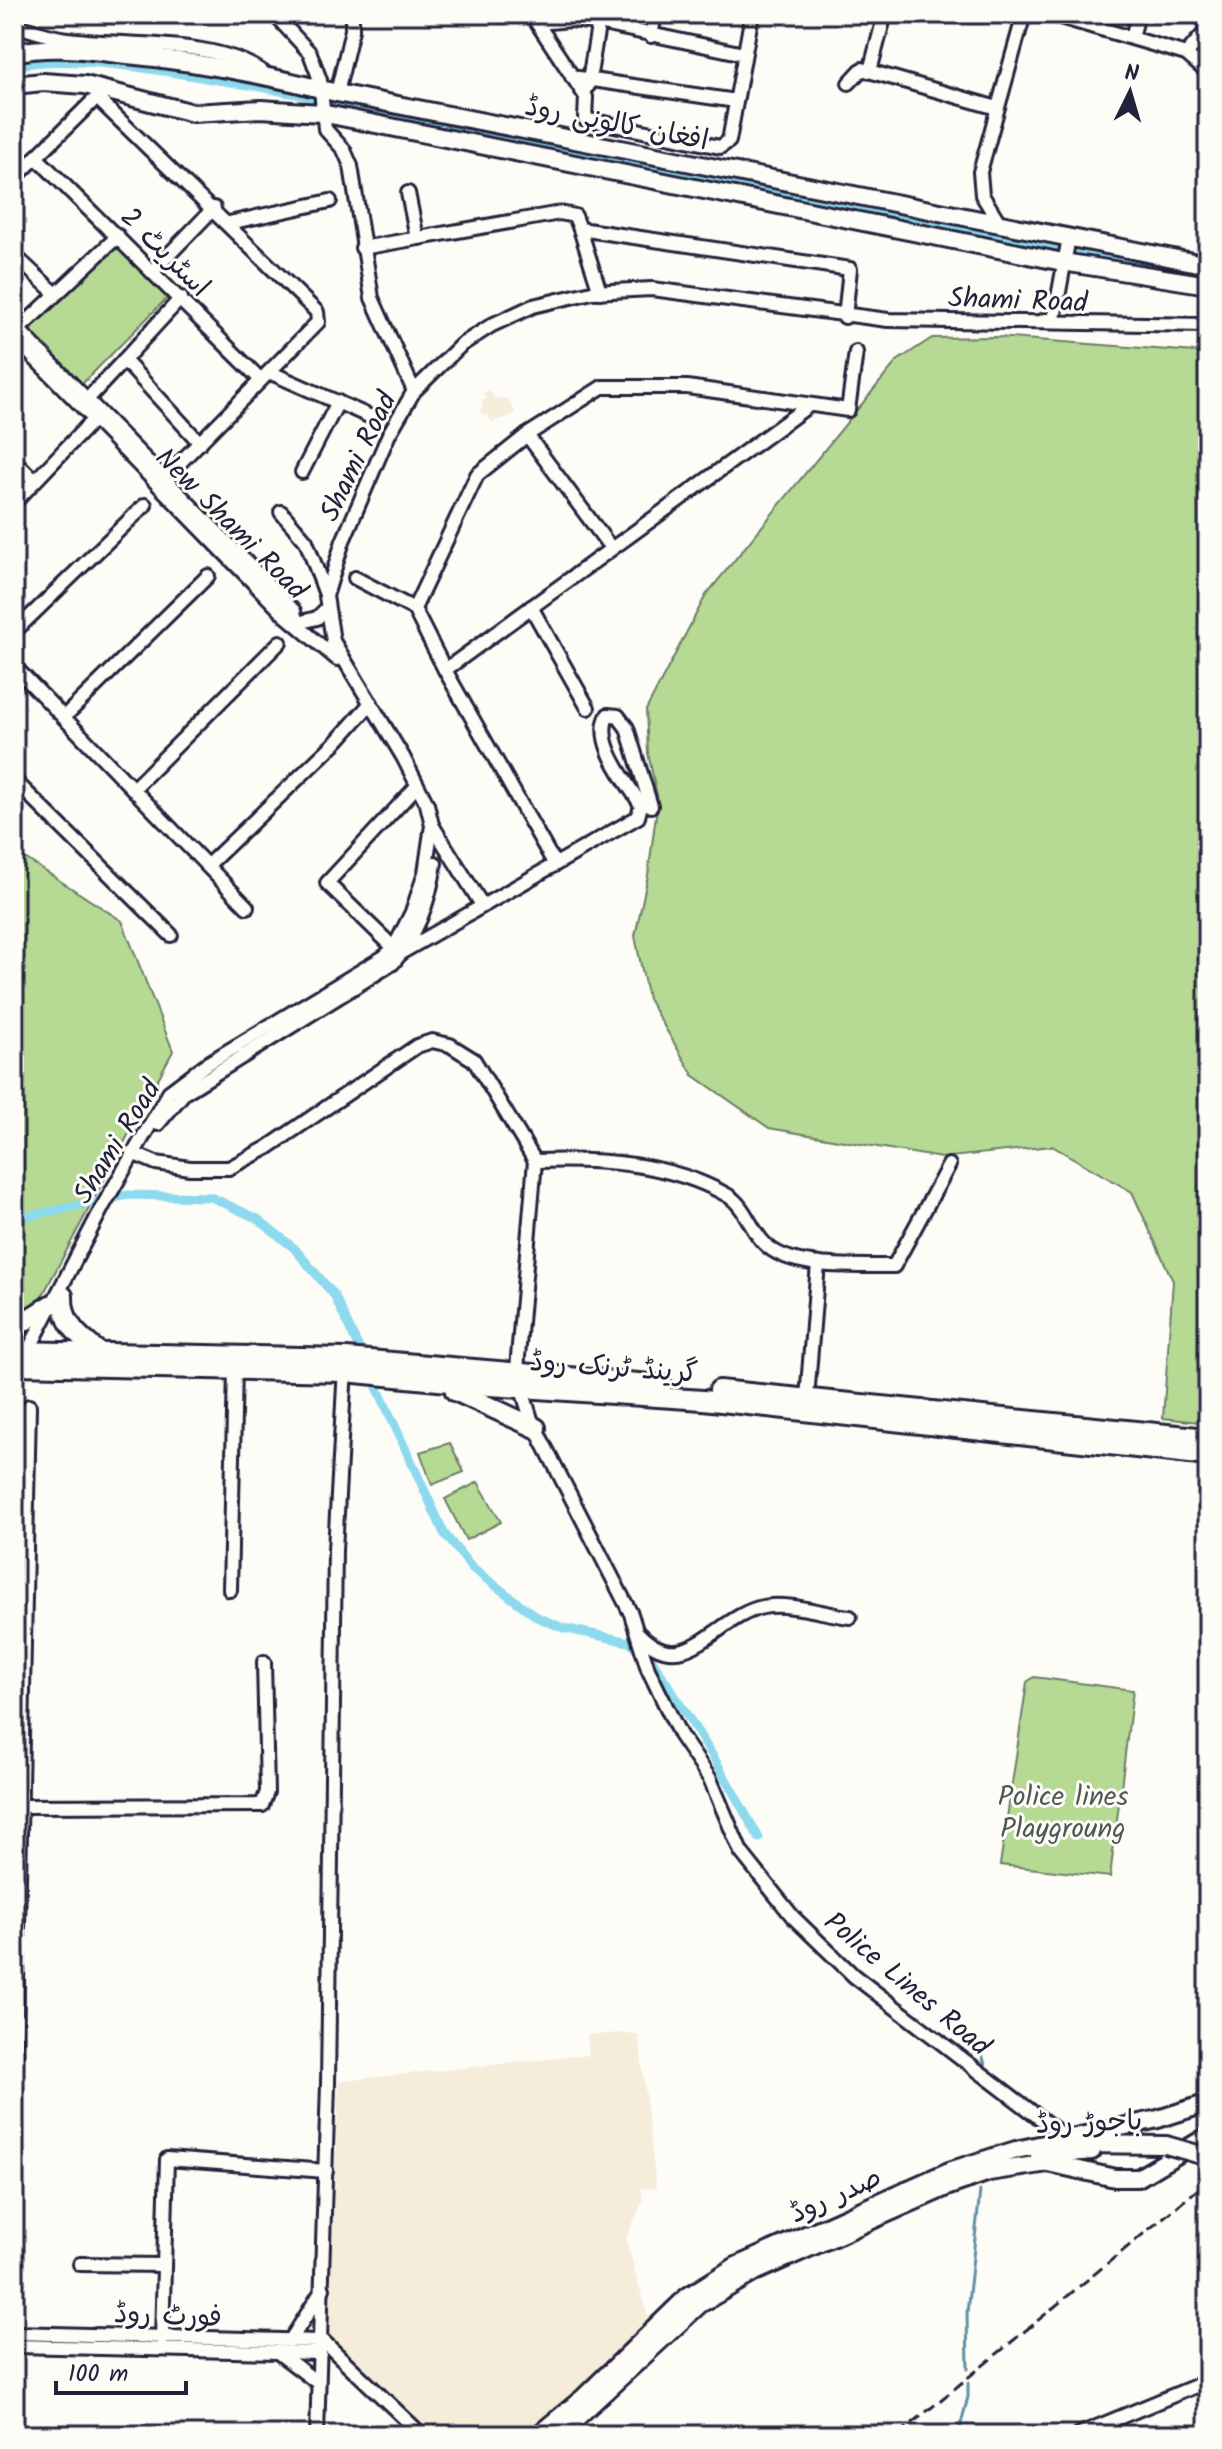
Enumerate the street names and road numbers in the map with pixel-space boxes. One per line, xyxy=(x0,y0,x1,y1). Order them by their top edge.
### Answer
street label: افغان کالونی روڈ xyxy=(521,85,712,164)
street label: اسٹریٹ 2 xyxy=(108,197,220,309)
street label: Shami Road xyxy=(947,277,1089,326)
street label: Shami Road xyxy=(308,384,410,530)
street label: New Shami Road xyxy=(143,438,318,612)
street label: Shami Road xyxy=(62,1070,175,1213)
street label: گرینڈ ٹرنک روڈ xyxy=(528,1340,699,1397)
street label: Police Lines Road xyxy=(813,1901,1001,2069)
street label: باجوڑ روڈ xyxy=(1035,2099,1143,2148)
street label: صدر روڈ xyxy=(782,2156,890,2237)
street label: فورٹ روڈ xyxy=(113,2292,223,2341)

